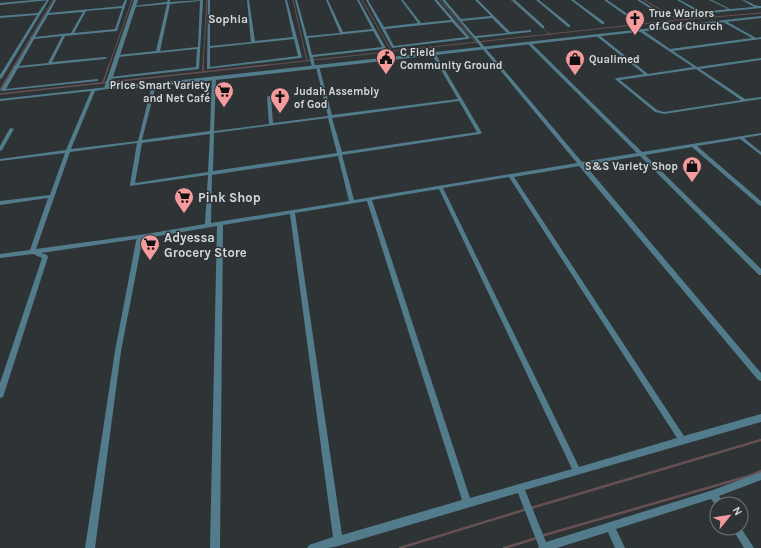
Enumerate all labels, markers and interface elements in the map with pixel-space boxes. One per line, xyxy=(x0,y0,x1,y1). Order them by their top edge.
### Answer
place label: True Wariors of God Church xyxy=(649,7,723,33)
church icon: True Wariors of God Church xyxy=(624,8,646,36)
district label: Sophia xyxy=(208,12,248,26)
place label: C Field Community Ground xyxy=(400,46,503,72)
public building icon: C Field Community Ground xyxy=(375,47,397,75)
shop icon: Qualimed xyxy=(564,48,586,76)
place label: Qualimed xyxy=(589,53,640,66)
place label: Price Smart Variety and Net Café xyxy=(110,79,210,105)
supermarket icon: Price Smart Variety and Net Café xyxy=(213,80,235,108)
place label: Judah Assembly of God xyxy=(294,85,379,111)
church icon: Judah Assembly of God xyxy=(269,86,291,114)
shop icon: S&S Variety Shop xyxy=(681,155,703,183)
place label: S&S Variety Shop xyxy=(585,160,678,173)
supermarket icon: Pink Shop xyxy=(173,186,195,214)
place label: Pink Shop xyxy=(198,190,261,205)
place label: Adyessa Grocery Store xyxy=(164,230,247,260)
supermarket icon: Adyessa Grocery Store xyxy=(139,233,161,261)
north arrow xyxy=(709,496,749,536)
text: N xyxy=(730,505,745,518)

